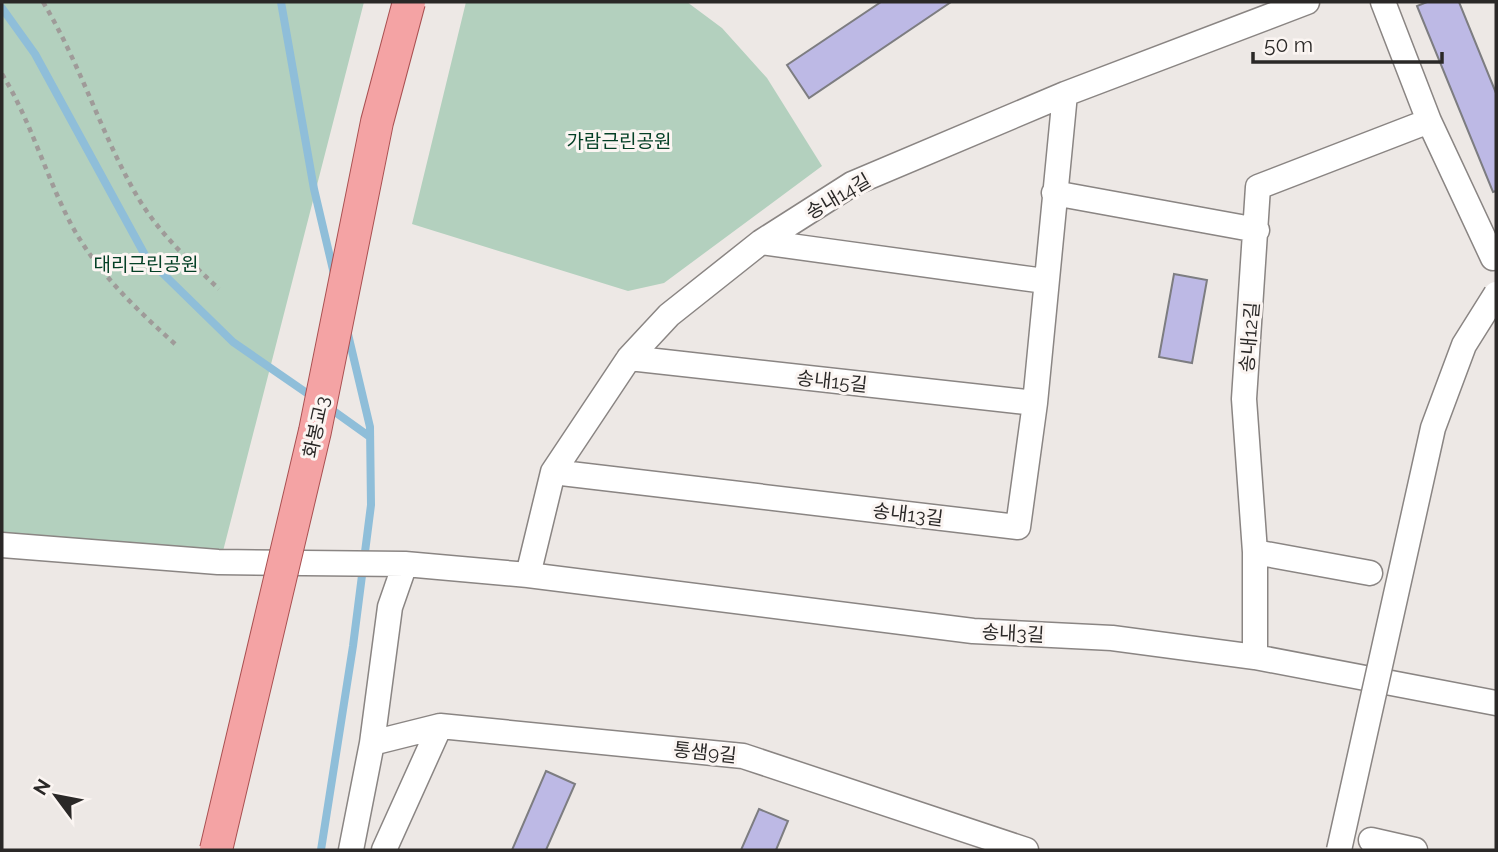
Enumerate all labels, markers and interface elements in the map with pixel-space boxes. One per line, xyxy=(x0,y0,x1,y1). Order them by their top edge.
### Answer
scale bar xyxy=(1253,21,1442,65)
text: 50 m xyxy=(1264,32,1313,57)
park label: 가람근린공원 xyxy=(567,130,671,152)
street label: 송내14길 xyxy=(802,169,874,223)
park label: 대리근린공원 xyxy=(94,253,198,275)
street label: 송내12길 xyxy=(1235,301,1263,373)
street label: 송내15길 xyxy=(796,366,868,396)
street label: 화봉교3 xyxy=(299,394,333,460)
street label: 송내13길 xyxy=(872,499,944,529)
street label: 송내3길 xyxy=(981,620,1045,646)
street label: 통샘9길 xyxy=(672,738,738,766)
north arrow xyxy=(21,761,91,831)
text: N xyxy=(28,775,55,799)

